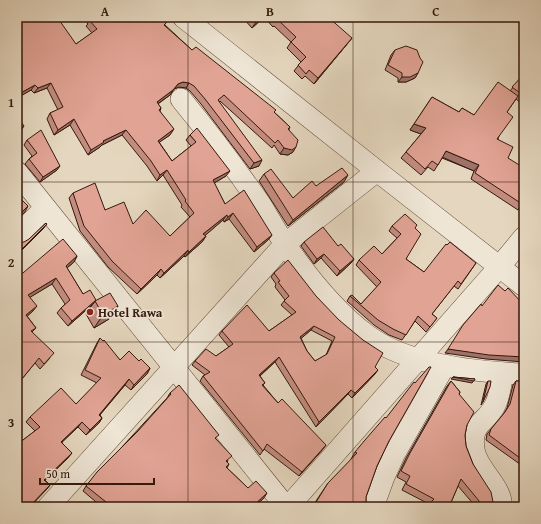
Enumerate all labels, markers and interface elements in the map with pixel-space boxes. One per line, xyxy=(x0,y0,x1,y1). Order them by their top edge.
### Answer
text: A xyxy=(101,2,110,21)
text: B xyxy=(266,2,274,21)
text: C xyxy=(432,2,440,21)
text: 1 xyxy=(8,93,14,112)
text: 2 xyxy=(8,253,15,272)
place label: Hotel Rawa xyxy=(98,303,163,322)
marker: Hotel Rawa xyxy=(85,307,95,317)
text: 3 xyxy=(8,413,14,432)
scale bar xyxy=(40,460,154,486)
text: 50 m xyxy=(46,465,70,482)

